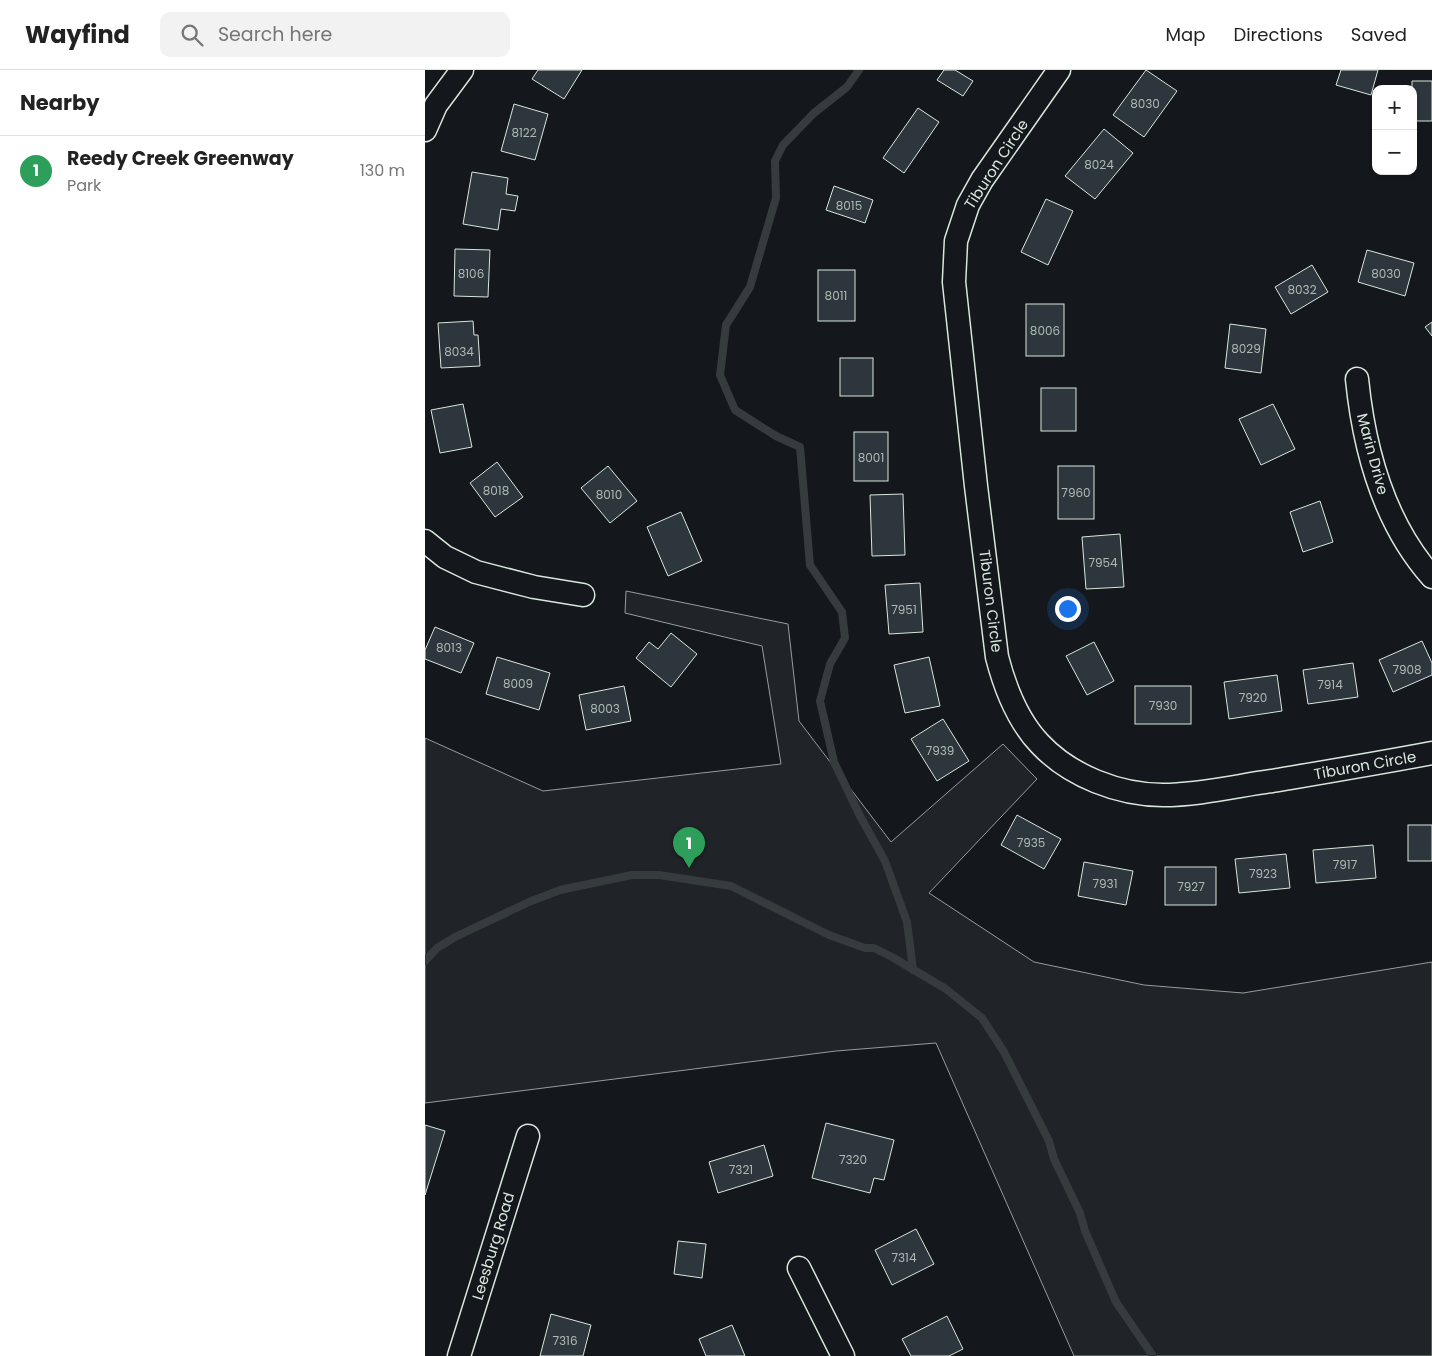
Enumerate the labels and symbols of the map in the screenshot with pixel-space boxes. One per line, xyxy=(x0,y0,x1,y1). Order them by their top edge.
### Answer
house number: 8030 xyxy=(1130,95,1160,112)
street label: Tiburon Circle xyxy=(959,115,1033,213)
house number: 8122 xyxy=(511,124,537,141)
house number: 8024 xyxy=(1084,156,1114,173)
house number: 8015 xyxy=(836,197,862,214)
house number: 8106 xyxy=(458,265,484,282)
house number: 8030 xyxy=(1371,265,1401,282)
house number: 8032 xyxy=(1287,281,1317,298)
house number: 8011 xyxy=(825,287,847,304)
house number: 8006 xyxy=(1030,322,1060,339)
house number: 8029 xyxy=(1231,340,1261,357)
house number: 8034 xyxy=(444,343,474,360)
street label: Marin Drive xyxy=(1352,411,1394,497)
house number: 8001 xyxy=(858,449,884,466)
house number: 8018 xyxy=(483,482,509,499)
house number: 7960 xyxy=(1061,484,1091,501)
house number: 8010 xyxy=(596,486,622,503)
street label: Tiburon Circle xyxy=(974,548,1008,654)
house number: 7954 xyxy=(1088,554,1118,571)
your location xyxy=(1055,596,1081,622)
house number: 7951 xyxy=(891,601,917,618)
house number: 8013 xyxy=(436,639,462,656)
house number: 7908 xyxy=(1392,661,1422,678)
house number: 8009 xyxy=(503,675,533,692)
house number: 7914 xyxy=(1317,676,1343,693)
house number: 7920 xyxy=(1239,689,1267,706)
house number: 7930 xyxy=(1149,697,1177,714)
house number: 8003 xyxy=(590,700,620,717)
house number: 7939 xyxy=(926,742,954,759)
street label: Tiburon Circle xyxy=(1312,746,1418,784)
pin: 1 xyxy=(673,827,705,868)
house number: 7935 xyxy=(1017,834,1045,851)
house number: 7917 xyxy=(1333,856,1358,873)
house number: 7923 xyxy=(1249,865,1277,882)
house number: 7931 xyxy=(1092,875,1118,892)
house number: 7927 xyxy=(1177,878,1205,895)
house number: 7320 xyxy=(839,1151,867,1168)
house number: 7321 xyxy=(729,1161,753,1178)
street label: Leesburg Road xyxy=(467,1190,519,1302)
house number: 7314 xyxy=(891,1249,917,1266)
house number: 7316 xyxy=(552,1332,578,1349)

